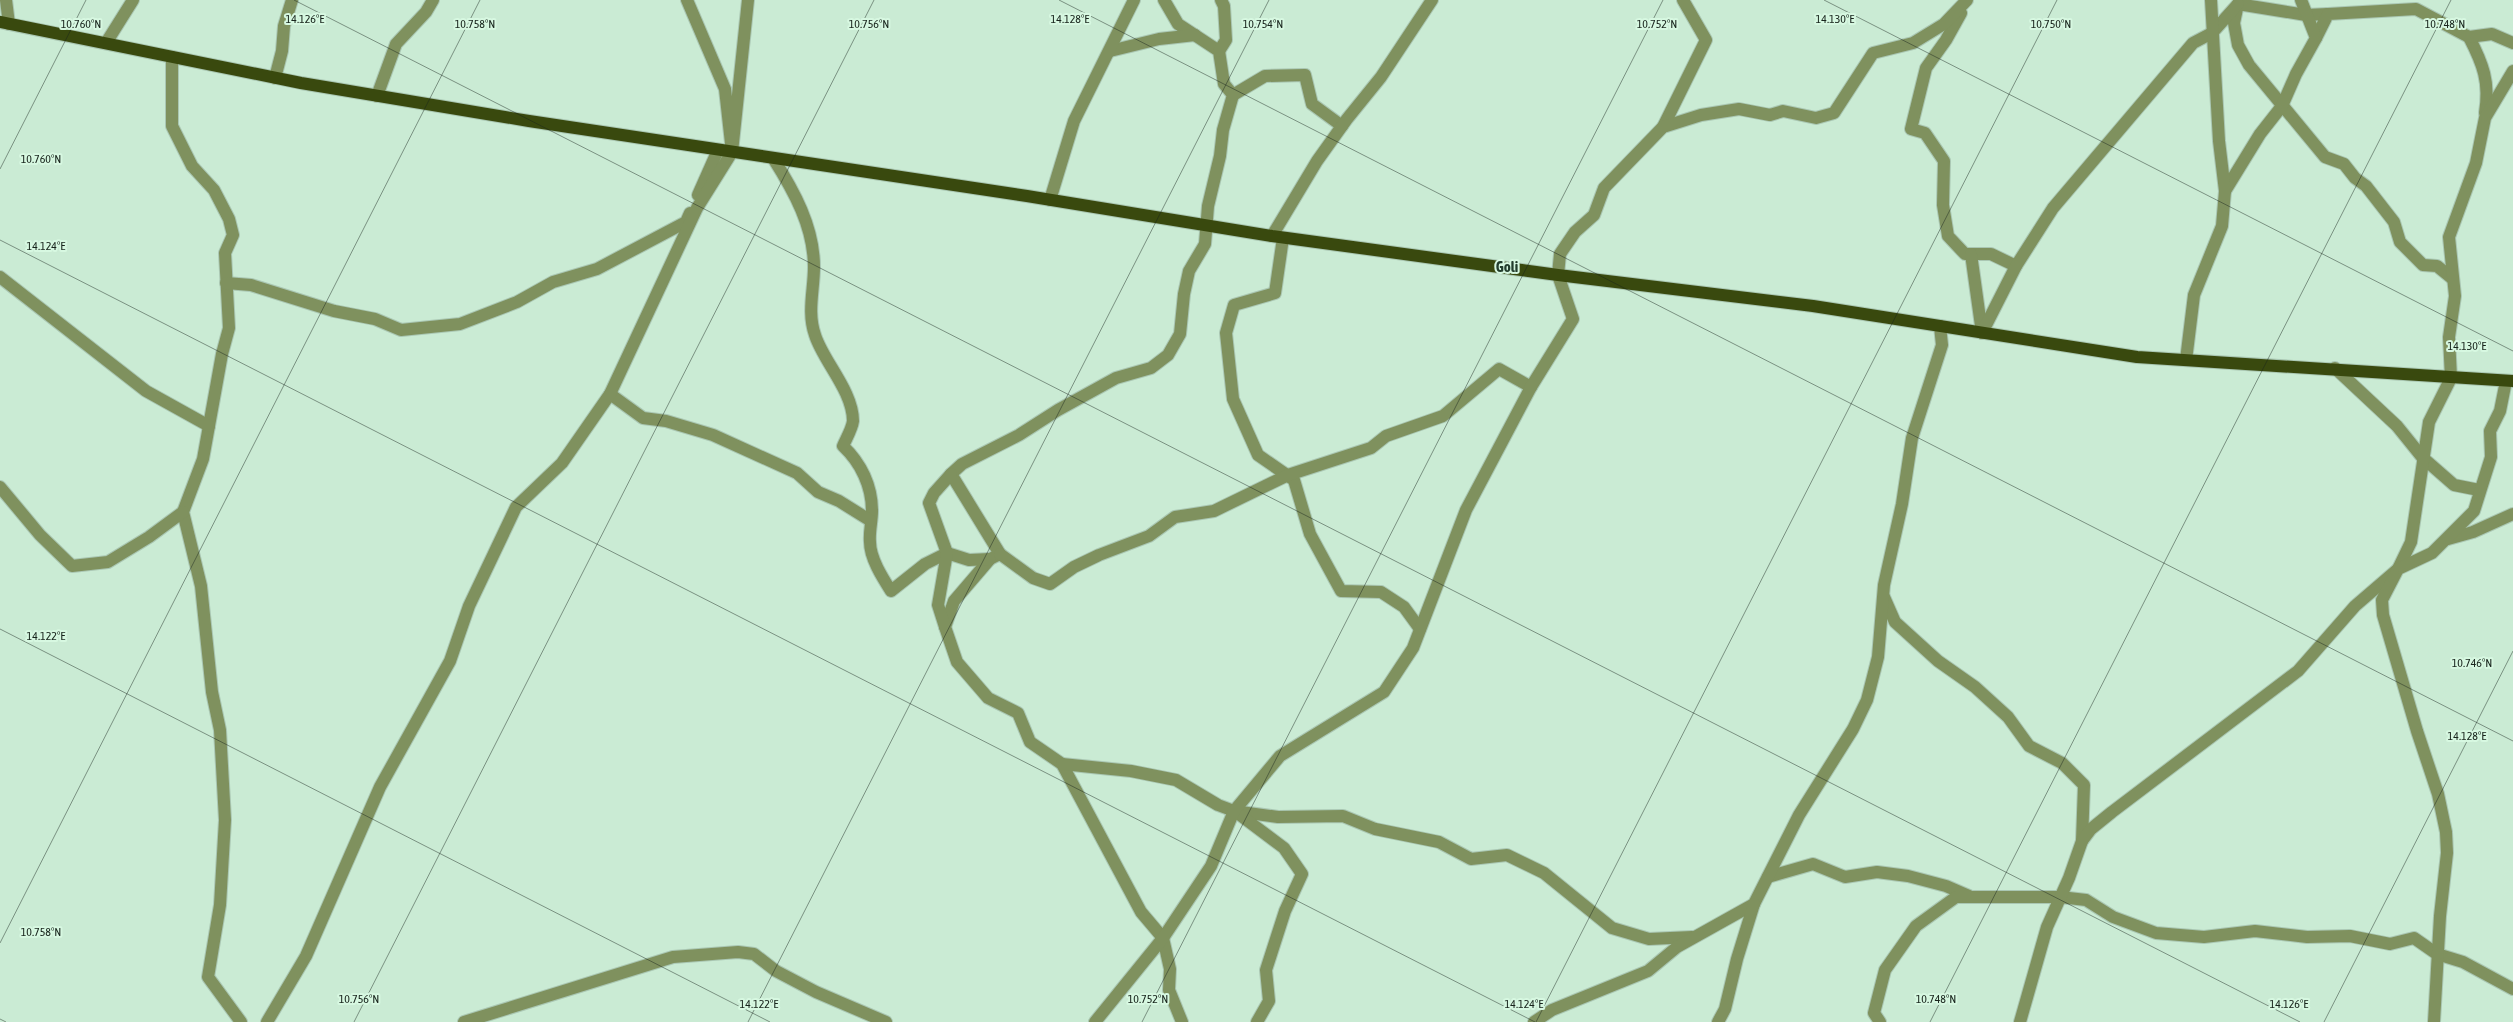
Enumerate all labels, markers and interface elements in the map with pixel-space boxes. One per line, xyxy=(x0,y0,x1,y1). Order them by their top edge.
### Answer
text: 14.126°E xyxy=(286,12,324,26)
text: 14.128°E xyxy=(1051,12,1089,26)
text: 14.130°E xyxy=(1816,12,1854,26)
text: 10.760°N xyxy=(61,17,101,31)
text: 10.758°N xyxy=(455,17,495,31)
text: 10.756°N xyxy=(849,17,889,31)
text: 10.754°N xyxy=(1243,17,1283,31)
text: 10.752°N xyxy=(1637,17,1677,31)
text: 10.750°N xyxy=(2031,17,2071,31)
text: 10.748°N xyxy=(2425,17,2465,31)
text: 10.760°N xyxy=(21,152,61,166)
text: 14.124°E xyxy=(27,239,65,253)
district label: Goli xyxy=(1496,258,1518,275)
text: 14.130°E xyxy=(2448,339,2486,353)
text: 14.122°E xyxy=(27,629,65,643)
text: 10.746°N xyxy=(2452,656,2492,670)
text: 14.128°E xyxy=(2448,729,2486,743)
text: 10.758°N xyxy=(21,925,61,939)
text: 10.756°N xyxy=(339,992,379,1006)
text: 10.752°N xyxy=(1128,992,1168,1006)
text: 10.748°N xyxy=(1916,992,1956,1006)
text: 14.122°E xyxy=(740,997,778,1011)
text: 14.124°E xyxy=(1505,997,1543,1011)
text: 14.126°E xyxy=(2270,997,2308,1011)

